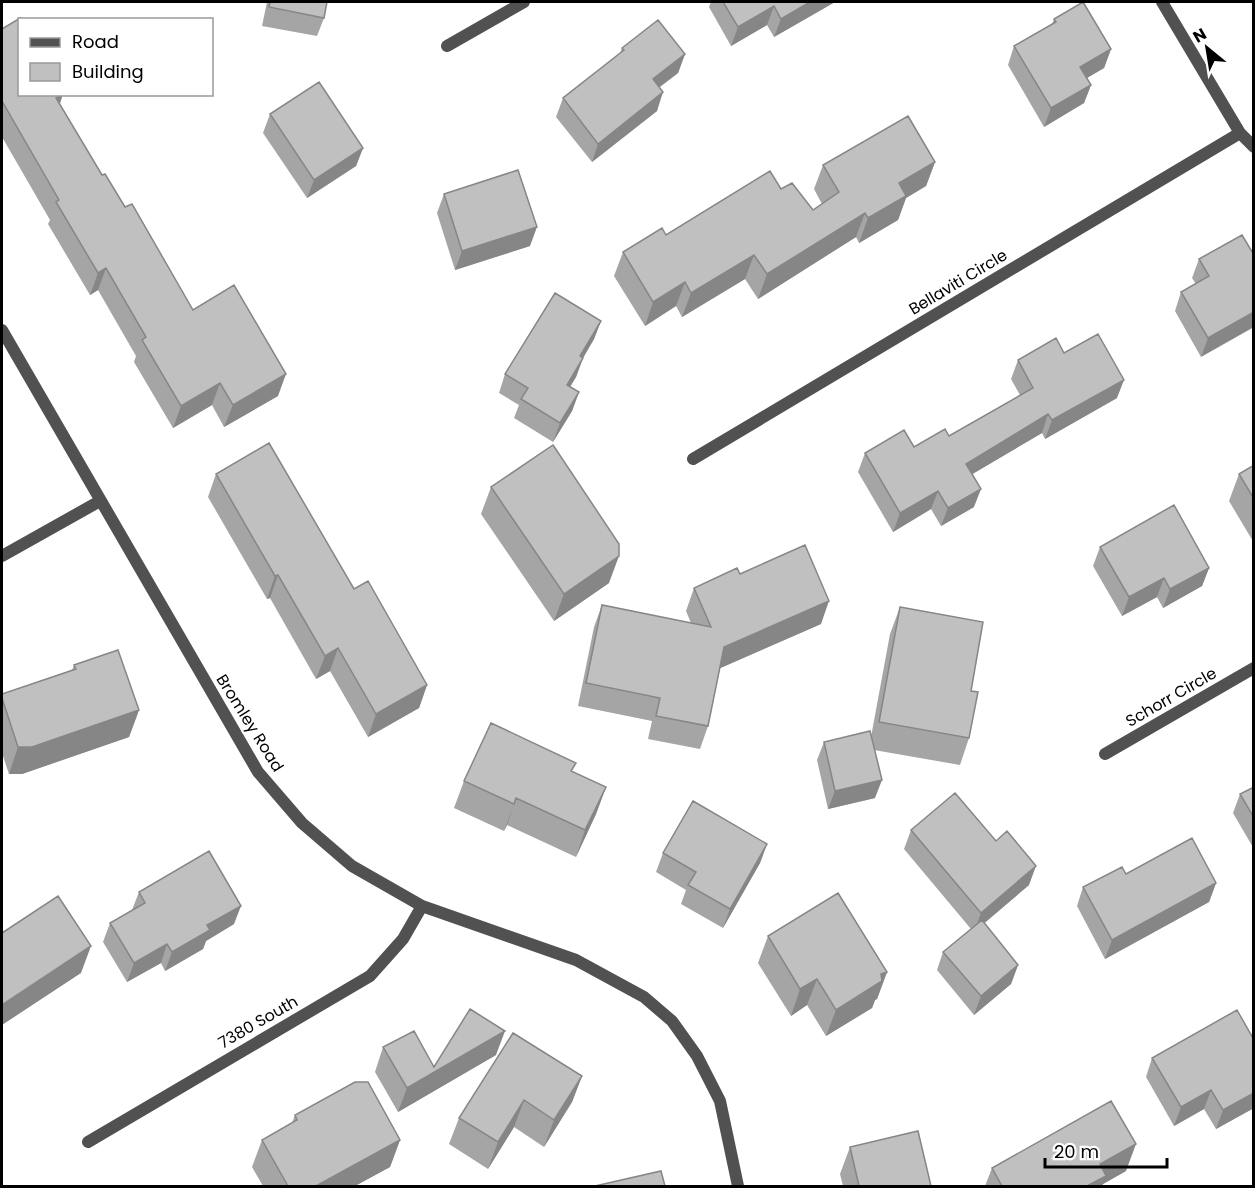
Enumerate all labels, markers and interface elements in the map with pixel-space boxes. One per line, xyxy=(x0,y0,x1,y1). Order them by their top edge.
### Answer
legend xyxy=(18,18,213,96)
north arrow xyxy=(1177,18,1237,78)
text: N xyxy=(1189,22,1211,48)
text: Road xyxy=(72,29,119,54)
text: Building xyxy=(72,59,144,84)
street label: Bellaviti Circle xyxy=(904,243,1012,320)
street label: Schorr Circle xyxy=(1121,662,1221,732)
street label: Bromley Road xyxy=(211,670,289,776)
street label: 7380 South xyxy=(214,990,302,1054)
scale bar xyxy=(1045,1131,1166,1169)
text: 20 m xyxy=(1054,1139,1099,1164)

